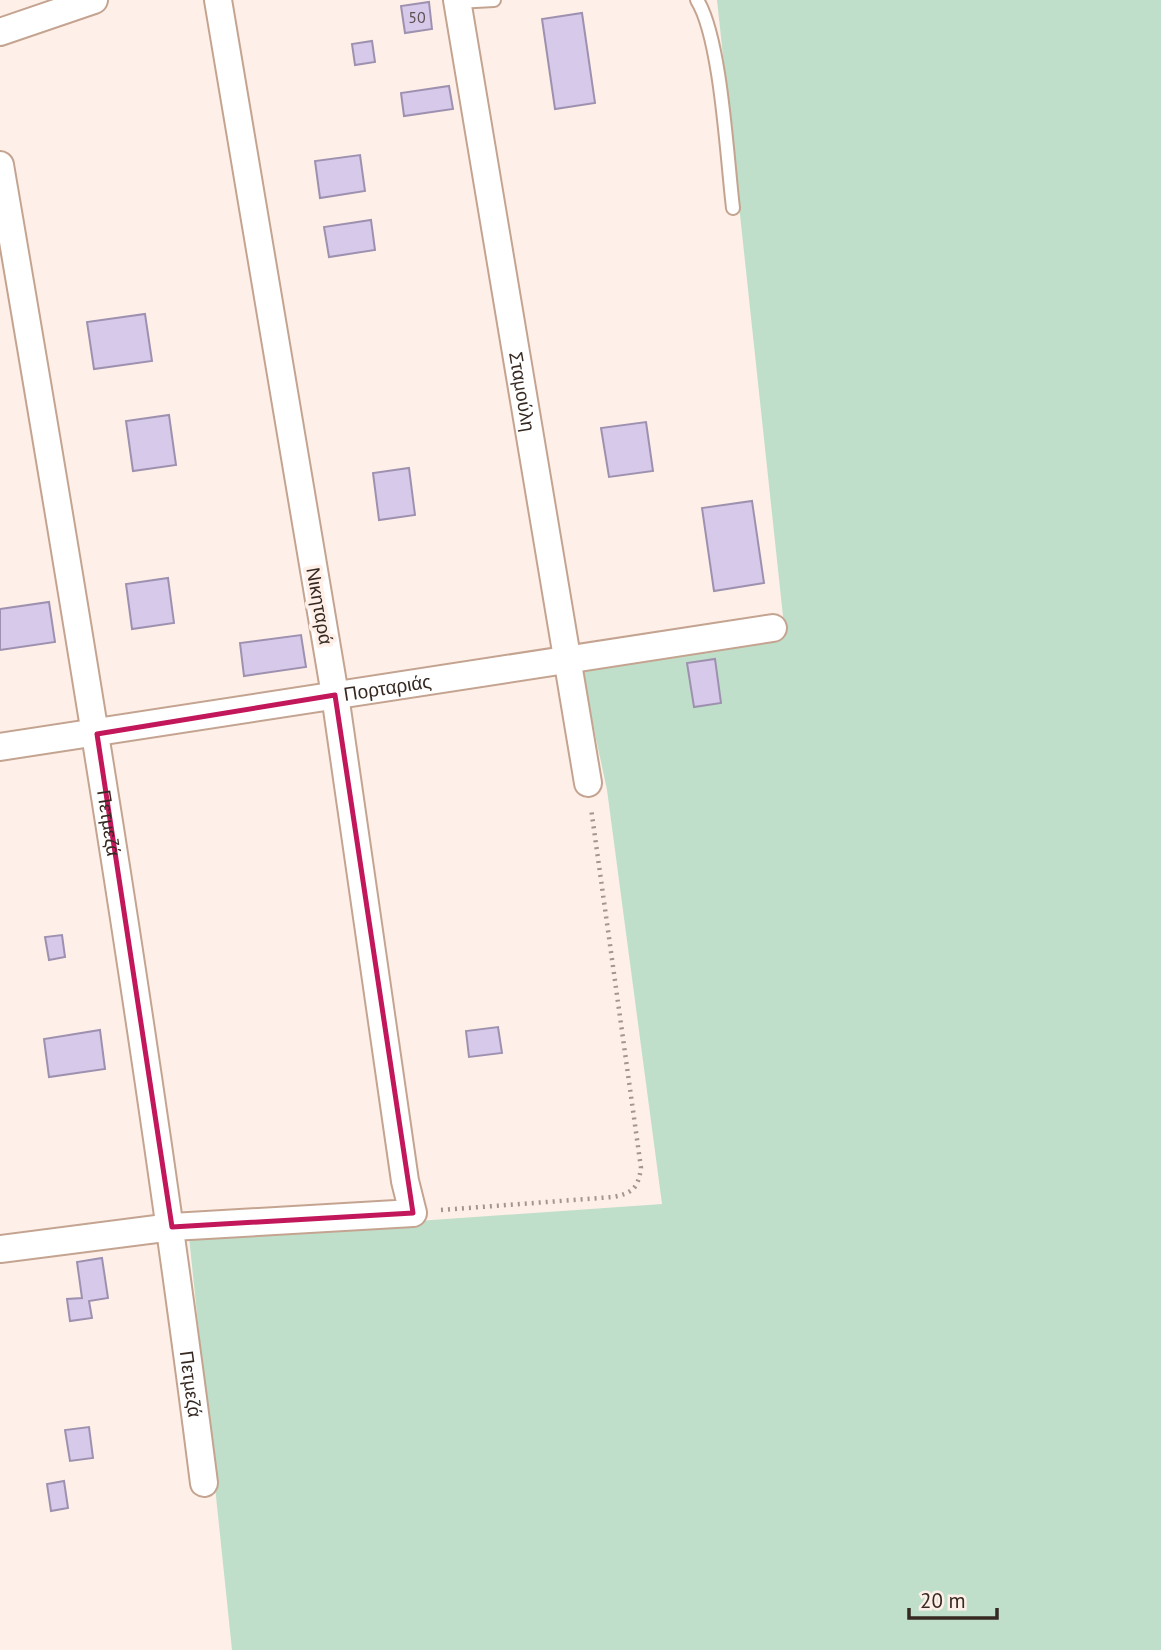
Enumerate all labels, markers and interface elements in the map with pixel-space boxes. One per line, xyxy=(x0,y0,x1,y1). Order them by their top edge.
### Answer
house number: 50 xyxy=(408,7,426,27)
street label: Σταμούλη xyxy=(504,350,541,433)
street label: Νικηταρά xyxy=(301,565,339,647)
street label: Πορταριάς xyxy=(342,669,433,706)
street label: Πετμεζά xyxy=(92,788,126,858)
street label: Πετμεζά xyxy=(175,1349,207,1419)
scale bar xyxy=(909,1576,996,1620)
text: 20 m xyxy=(920,1587,966,1614)

